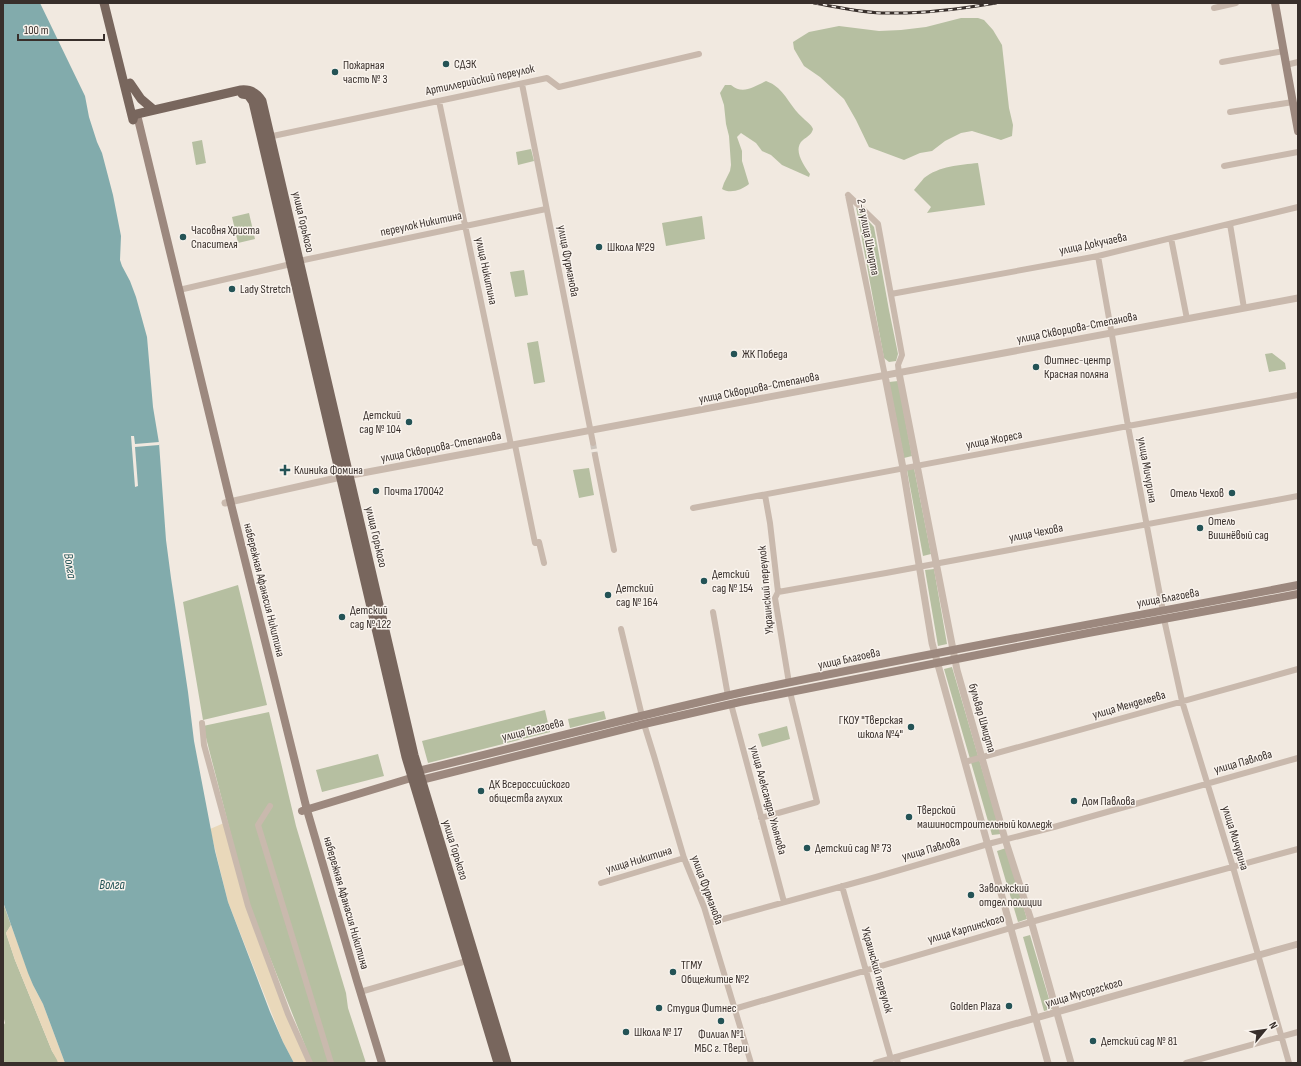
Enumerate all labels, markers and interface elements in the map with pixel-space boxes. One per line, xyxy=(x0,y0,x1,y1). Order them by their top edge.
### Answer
scale bar xyxy=(18,16,104,42)
text: 100 m xyxy=(24,23,49,38)
place label: СДЭК xyxy=(454,57,477,72)
place label: Пожарная часть № 3 xyxy=(343,58,387,87)
marker: СДЭК xyxy=(441,59,451,69)
street label: Артиллерийский переулок xyxy=(423,61,536,99)
marker: Пожарная часть № 3 xyxy=(330,67,340,77)
street label: улица Горького xyxy=(289,190,317,254)
street label: 2-я улица Шмидта xyxy=(853,197,883,277)
street label: переулок Никитина xyxy=(379,208,464,240)
place label: Часовня Христа Спасителя xyxy=(191,223,260,252)
street label: улица Фурманова xyxy=(554,224,582,298)
street label: улица Докучаева xyxy=(1058,229,1129,259)
marker: Часовня Христа Спасителя xyxy=(178,232,188,242)
street label: улица Никитина xyxy=(472,236,501,306)
place label: Школа №29 xyxy=(607,240,655,255)
marker: Школа №29 xyxy=(594,242,604,252)
place label: Lady Stretch xyxy=(240,282,291,297)
marker: Lady Stretch xyxy=(227,284,237,294)
street label: улица Скворцова-Степанова xyxy=(1016,309,1139,347)
place label: ЖК Победа xyxy=(742,347,788,362)
marker: ЖК Победа xyxy=(729,349,739,359)
place label: Фитнес-центр Красная поляна xyxy=(1044,353,1111,382)
marker: Фитнес-центр Красная поляна xyxy=(1031,362,1041,372)
street label: улица Скворцова-Степанова xyxy=(698,369,821,407)
place label: Детский сад № 104 xyxy=(359,408,401,437)
marker: Детский сад № 104 xyxy=(404,417,414,427)
street label: улица Жореса xyxy=(965,427,1024,453)
street label: улица Скворцова-Степанова xyxy=(380,428,503,466)
street label: улица Мичурина xyxy=(1134,436,1160,504)
place label: Клиника Фомина xyxy=(294,463,363,478)
marker: Клиника Фомина xyxy=(279,464,291,476)
place label: Почта 170042 xyxy=(384,484,444,499)
marker: Почта 170042 xyxy=(371,486,381,496)
place label: Отель Чехов xyxy=(1170,486,1224,501)
marker: Отель Чехов xyxy=(1227,488,1237,498)
street label: улица Горького xyxy=(362,505,390,569)
place label: Отель Вишнёвый сад xyxy=(1208,514,1269,543)
street label: улица Чехова xyxy=(1008,520,1065,546)
street label: набережная Афанасия Никитина xyxy=(240,522,288,659)
marker: Отель Вишнёвый сад xyxy=(1195,523,1205,533)
street label: Украинский переулок xyxy=(755,545,777,635)
water label: Волга xyxy=(60,552,80,581)
place label: Детский сад № 154 xyxy=(712,567,753,596)
marker: Детский сад № 154 xyxy=(699,576,709,586)
place label: Детский сад № 164 xyxy=(616,581,658,610)
street label: улица Благоева xyxy=(1135,585,1201,611)
marker: Детский сад № 164 xyxy=(603,590,613,600)
place label: Детский сад № 122 xyxy=(350,603,391,632)
marker: Детский сад № 122 xyxy=(337,612,347,622)
street label: улица Благоева xyxy=(816,645,882,673)
street label: бульвар Шмидта xyxy=(965,682,999,755)
street label: улица Менделеева xyxy=(1091,687,1168,723)
place label: ГКОУ "Тверская школа №4" xyxy=(839,713,903,742)
street label: улица Благоева xyxy=(500,715,566,745)
marker: ГКОУ "Тверская школа №4" xyxy=(906,722,916,732)
street label: улица Александра Ульянова xyxy=(746,744,790,856)
street label: улица Павлова xyxy=(1212,746,1274,777)
place label: ДК Всероссийского общества глухих xyxy=(489,777,570,806)
marker: ДК Всероссийского общества глухих xyxy=(476,786,486,796)
place label: Дом Павлова xyxy=(1082,794,1135,809)
marker: Дом Павлова xyxy=(1069,796,1079,806)
place label: Тверской машиностроительный колледж xyxy=(917,803,1052,832)
street label: улица Мичурина xyxy=(1218,804,1252,872)
marker: Тверской машиностроительный колледж xyxy=(904,812,914,822)
street label: улица Горького xyxy=(439,818,471,882)
street label: улица Павлова xyxy=(900,833,962,864)
street label: набережная Афанасия Никитина xyxy=(320,835,372,971)
place label: Детский сад № 73 xyxy=(815,841,891,856)
street label: улица Никитина xyxy=(604,843,674,877)
marker: Детский сад № 73 xyxy=(802,843,812,853)
street label: улица Фурманова xyxy=(688,853,727,927)
water label: Волга xyxy=(99,877,125,893)
place label: Заволжский отдел полиции xyxy=(979,881,1042,910)
marker: Заволжский отдел полиции xyxy=(966,890,976,900)
street label: улица Карпинского xyxy=(926,911,1006,947)
street label: Украинский переулок xyxy=(858,925,897,1015)
place label: ТГМУ Общежитие №2 xyxy=(681,958,749,987)
marker: ТГМУ Общежитие №2 xyxy=(668,967,678,977)
street label: улица Мусоргского xyxy=(1044,975,1124,1011)
place label: Golden Plaza xyxy=(950,999,1001,1014)
place label: Студия Фитнес xyxy=(667,1001,737,1016)
marker: Golden Plaza xyxy=(1004,1001,1014,1011)
marker: Студия Фитнес xyxy=(654,1003,664,1013)
north arrow xyxy=(1245,1010,1285,1050)
marker: Филиал №1 МБС г. Твери xyxy=(716,1016,726,1026)
text: N xyxy=(1266,1020,1280,1031)
place label: Школа № 17 xyxy=(634,1025,683,1040)
marker: Школа № 17 xyxy=(621,1027,631,1037)
place label: Филиал №1 МБС г. Твери xyxy=(694,1027,748,1056)
place label: Детский сад № 81 xyxy=(1101,1034,1178,1049)
marker: Детский сад № 81 xyxy=(1088,1036,1098,1046)

